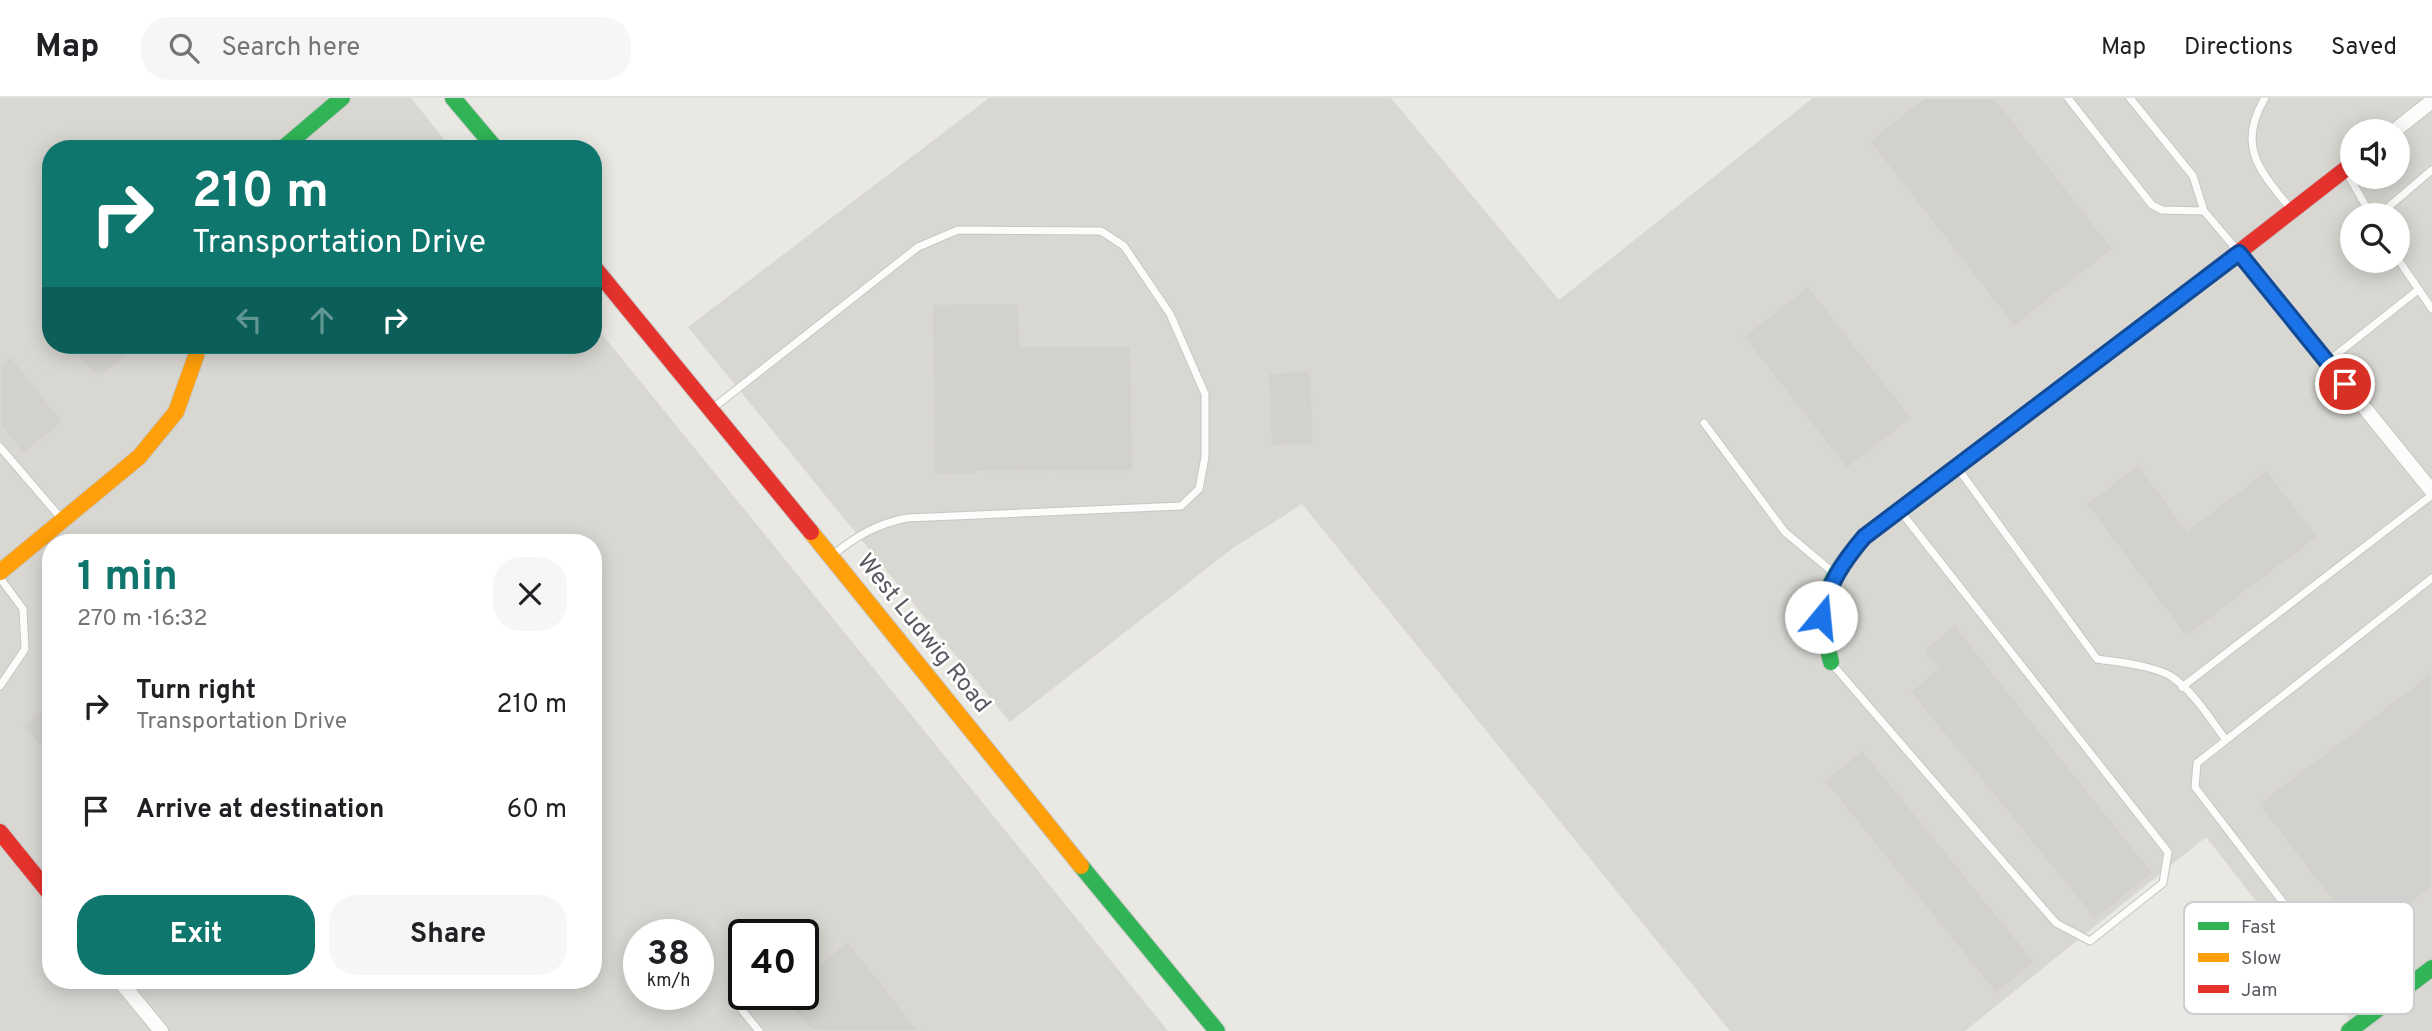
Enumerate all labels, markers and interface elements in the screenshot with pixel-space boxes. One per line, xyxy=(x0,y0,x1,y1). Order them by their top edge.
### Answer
search box xyxy=(141,17,631,80)
text: Map xyxy=(35,27,99,69)
icon: search xyxy=(165,29,203,67)
text: Search here xyxy=(221,32,360,65)
text: Map xyxy=(2101,33,2146,63)
text: Directions xyxy=(2184,33,2293,63)
text: Saved xyxy=(2331,33,2397,63)
map controls xyxy=(2340,119,2410,273)
button: sound xyxy=(2340,119,2410,189)
text: 210 m xyxy=(192,163,329,225)
icon: right xyxy=(77,168,168,259)
button: search xyxy=(2340,203,2410,273)
text: Transportation Drive xyxy=(192,224,486,264)
icon: left xyxy=(230,301,268,339)
icon: ahead xyxy=(303,301,341,339)
icon: right xyxy=(376,301,414,339)
pin xyxy=(2315,354,2375,414)
icon: arrive xyxy=(2326,365,2364,403)
street label: West Ludwig Road xyxy=(850,548,996,720)
text: 1 min xyxy=(77,552,178,605)
button: close xyxy=(493,557,567,631)
position arrow xyxy=(1784,580,1858,654)
text: 270 m · 16:32 xyxy=(77,605,208,634)
text: Turn right xyxy=(136,675,256,708)
icon: right xyxy=(77,687,115,725)
text: 210 m xyxy=(497,689,567,722)
text: Transportation Drive xyxy=(136,708,347,737)
icon: arrive xyxy=(77,792,115,830)
text: Arrive at destination xyxy=(136,794,384,827)
text: 60 m xyxy=(507,794,567,827)
button: Exit xyxy=(77,895,315,975)
button: Share xyxy=(329,895,567,975)
legend xyxy=(2184,902,2414,1014)
text: Fast xyxy=(2241,916,2276,940)
speed limit sign: 40 xyxy=(728,919,819,1010)
text: 38 xyxy=(647,933,690,977)
text: Slow xyxy=(2241,947,2281,971)
text: km/h xyxy=(647,970,690,993)
text: Jam xyxy=(2241,979,2278,1003)

